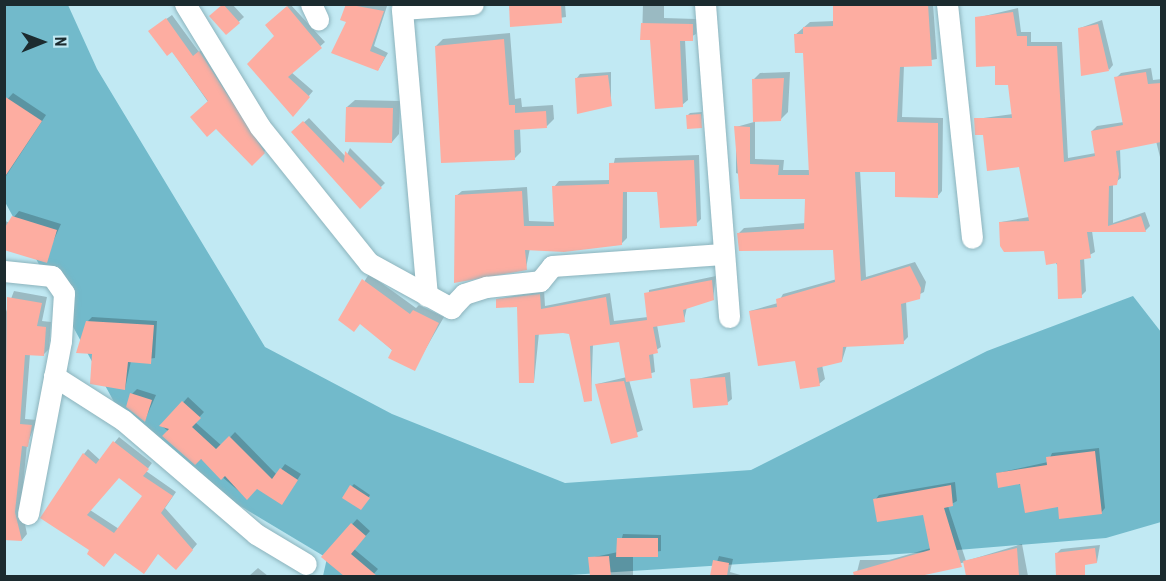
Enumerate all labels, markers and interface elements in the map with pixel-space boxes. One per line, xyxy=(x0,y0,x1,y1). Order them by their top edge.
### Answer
north arrow xyxy=(12,12,72,72)
text: N xyxy=(51,37,70,47)

